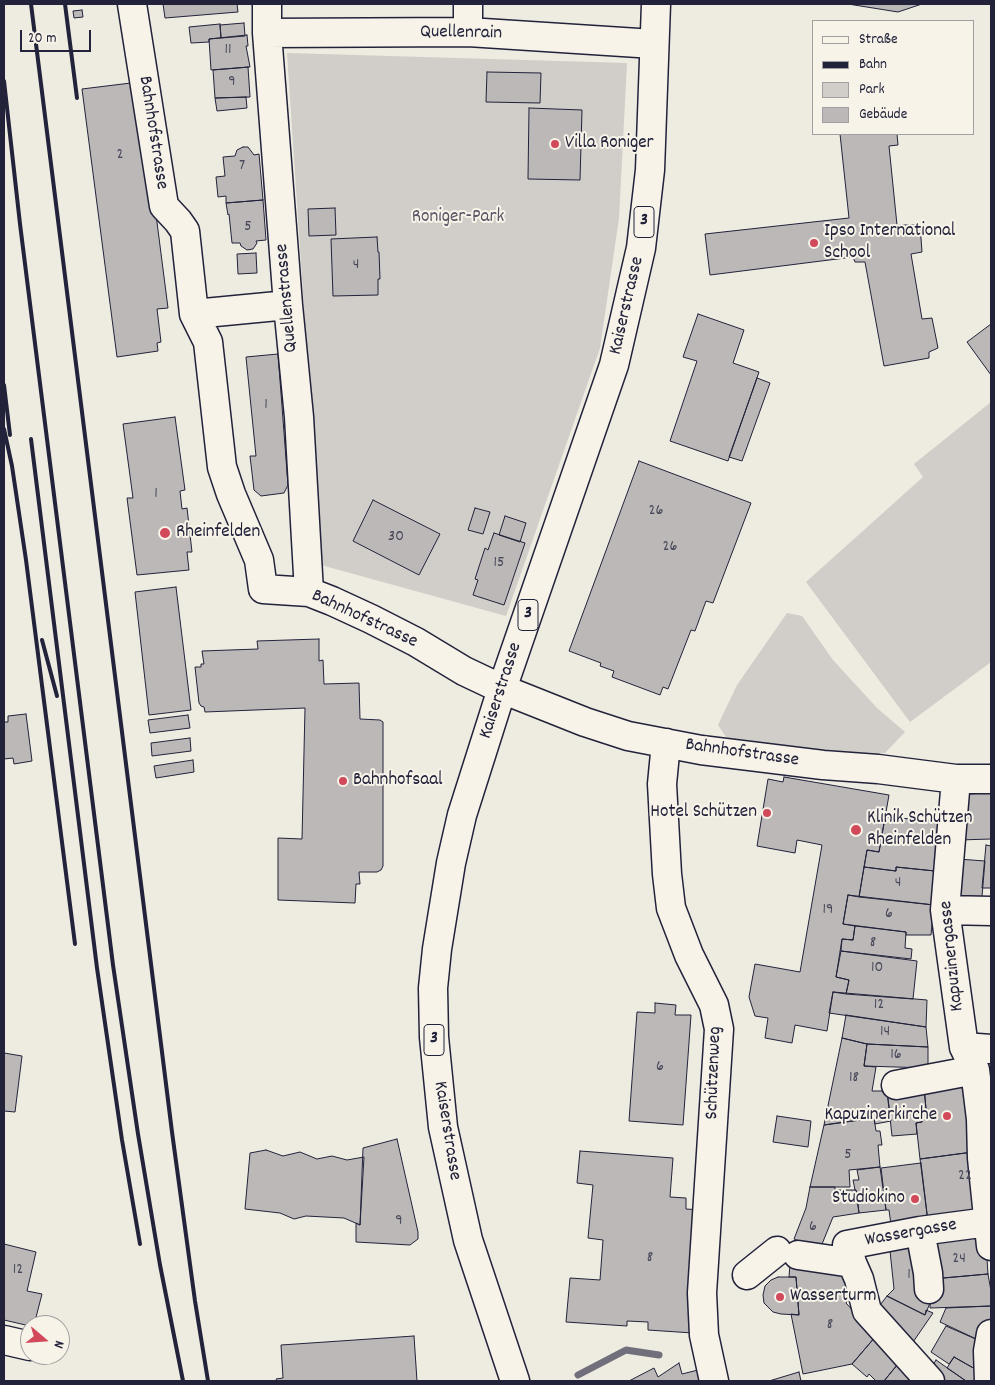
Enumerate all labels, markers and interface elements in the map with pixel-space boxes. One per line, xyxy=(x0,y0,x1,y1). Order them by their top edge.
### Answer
scale bar xyxy=(22,20,94,52)
legend xyxy=(812,20,975,135)
street label: Quellenrain xyxy=(420,22,502,46)
text: 20 m xyxy=(28,28,56,50)
text: Straße xyxy=(859,29,897,51)
house number: 11 xyxy=(224,41,232,61)
text: Bahn xyxy=(859,54,887,76)
house number: 9 xyxy=(228,73,236,93)
street label: Bahnhofstrasse xyxy=(132,75,172,191)
text: Park xyxy=(859,79,885,101)
text: Gebäude xyxy=(859,104,907,126)
place label: Villa Roniger xyxy=(565,133,654,155)
marker: Villa Roniger xyxy=(549,138,561,150)
house number: 2 xyxy=(117,146,123,166)
house number: 7 xyxy=(239,157,245,177)
road number: 3 xyxy=(634,206,654,238)
park label: Roniger-Park xyxy=(412,207,504,229)
house number: 5 xyxy=(244,218,252,238)
place label: Ipso International School xyxy=(824,221,955,265)
marker: Ipso International School xyxy=(808,237,820,249)
street label: Quellenstrasse xyxy=(272,243,304,353)
street label: Kaiserstrasse xyxy=(606,255,650,357)
house number: 4 xyxy=(353,256,359,276)
house number: 1 xyxy=(264,396,268,416)
house number: 1 xyxy=(154,485,158,505)
house number: 26 xyxy=(649,502,663,522)
place label: Rheinfelden xyxy=(176,522,260,544)
marker: Rheinfelden xyxy=(158,526,172,540)
house number: 30 xyxy=(388,528,404,548)
house number: 26 xyxy=(663,538,677,558)
house number: 15 xyxy=(494,554,504,574)
street label: Bahnhofstrasse xyxy=(307,585,421,655)
road number: 3 xyxy=(518,600,538,630)
street label: Kaiserstrasse xyxy=(476,640,528,742)
street label: Bahnhofstrasse xyxy=(684,735,800,773)
place label: Bahnhofsaal xyxy=(353,770,443,792)
marker: Bahnhofsaal xyxy=(337,775,349,787)
place label: Hotel Schützen xyxy=(650,802,757,824)
marker: Hotel Schützen xyxy=(761,807,773,819)
place label: Klinik Schützen Rheinfelden xyxy=(867,808,972,852)
marker: Klinik Schützen Rheinfelden xyxy=(849,823,863,837)
house number: 4 xyxy=(895,874,901,894)
street label: Kapuzinergasse xyxy=(936,900,970,1012)
house number: 19 xyxy=(823,901,833,921)
house number: 6 xyxy=(885,905,893,925)
house number: 8 xyxy=(870,934,876,954)
house number: 10 xyxy=(871,959,883,979)
house number: 12 xyxy=(874,996,884,1016)
house number: 14 xyxy=(880,1023,890,1043)
road number: 3 xyxy=(424,1024,444,1056)
street label: Schützenweg xyxy=(702,1026,728,1120)
house number: 16 xyxy=(890,1046,902,1066)
house number: 6 xyxy=(656,1058,664,1078)
house number: 18 xyxy=(849,1069,859,1089)
street label: Kaiserstrasse xyxy=(427,1080,465,1182)
place label: Kapuzinerkirche xyxy=(824,1105,937,1127)
marker: Kapuzinerkirche xyxy=(941,1110,953,1122)
house number: 5 xyxy=(844,1146,852,1166)
house number: 22 xyxy=(958,1167,972,1187)
place label: Studiokino xyxy=(832,1188,905,1210)
marker: Studiokino xyxy=(909,1193,921,1205)
house number: 9 xyxy=(395,1212,403,1232)
street label: Wassergasse xyxy=(863,1215,959,1253)
house number: 6 xyxy=(809,1218,817,1238)
house number: 8 xyxy=(647,1249,653,1269)
house number: 24 xyxy=(952,1250,966,1270)
house number: 12 xyxy=(13,1261,23,1281)
house number: 1 xyxy=(907,1266,911,1286)
place label: Wasserturm xyxy=(790,1286,877,1308)
marker: Wasserturm xyxy=(774,1291,786,1303)
north arrow xyxy=(20,1315,70,1365)
house number: 8 xyxy=(827,1316,833,1336)
text: N xyxy=(48,1338,69,1351)

